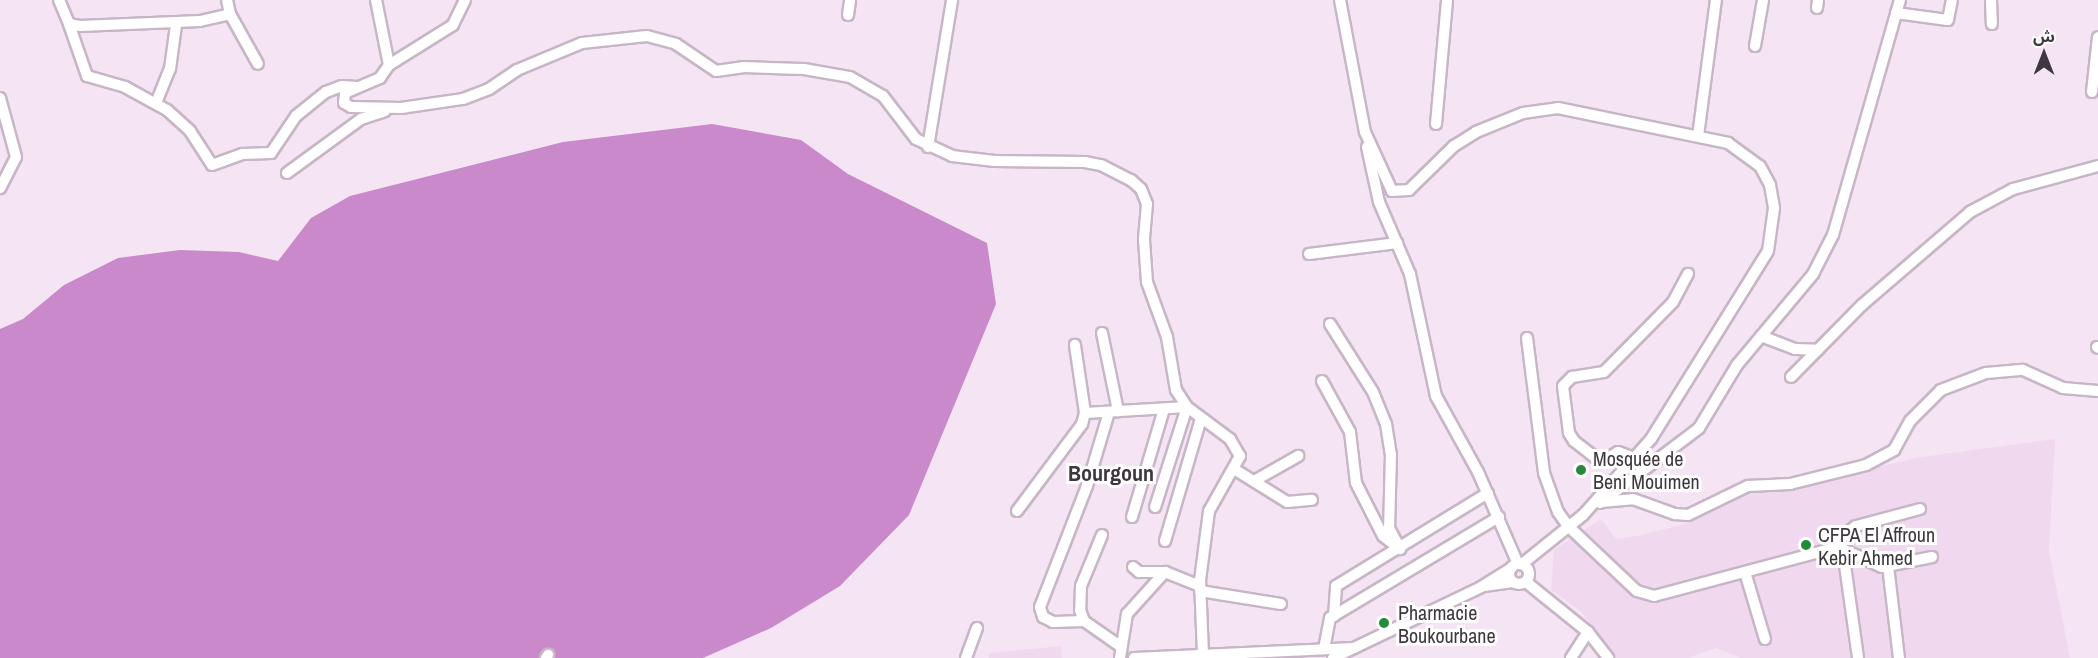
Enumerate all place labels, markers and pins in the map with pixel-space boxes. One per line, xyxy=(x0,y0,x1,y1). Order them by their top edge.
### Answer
place label: Mosquée de Beni Mouimen xyxy=(1593,446,1700,493)
marker: Mosquée de Beni Mouimen xyxy=(1574,463,1588,477)
place label: CFPA El Affroun Kebir Ahmed xyxy=(1818,522,1937,569)
marker: CFPA El Affroun Kebir Ahmed xyxy=(1799,538,1813,552)
place label: Pharmacie Boukourbane xyxy=(1398,600,1496,647)
marker: Pharmacie Boukourbane xyxy=(1375,614,1393,632)

